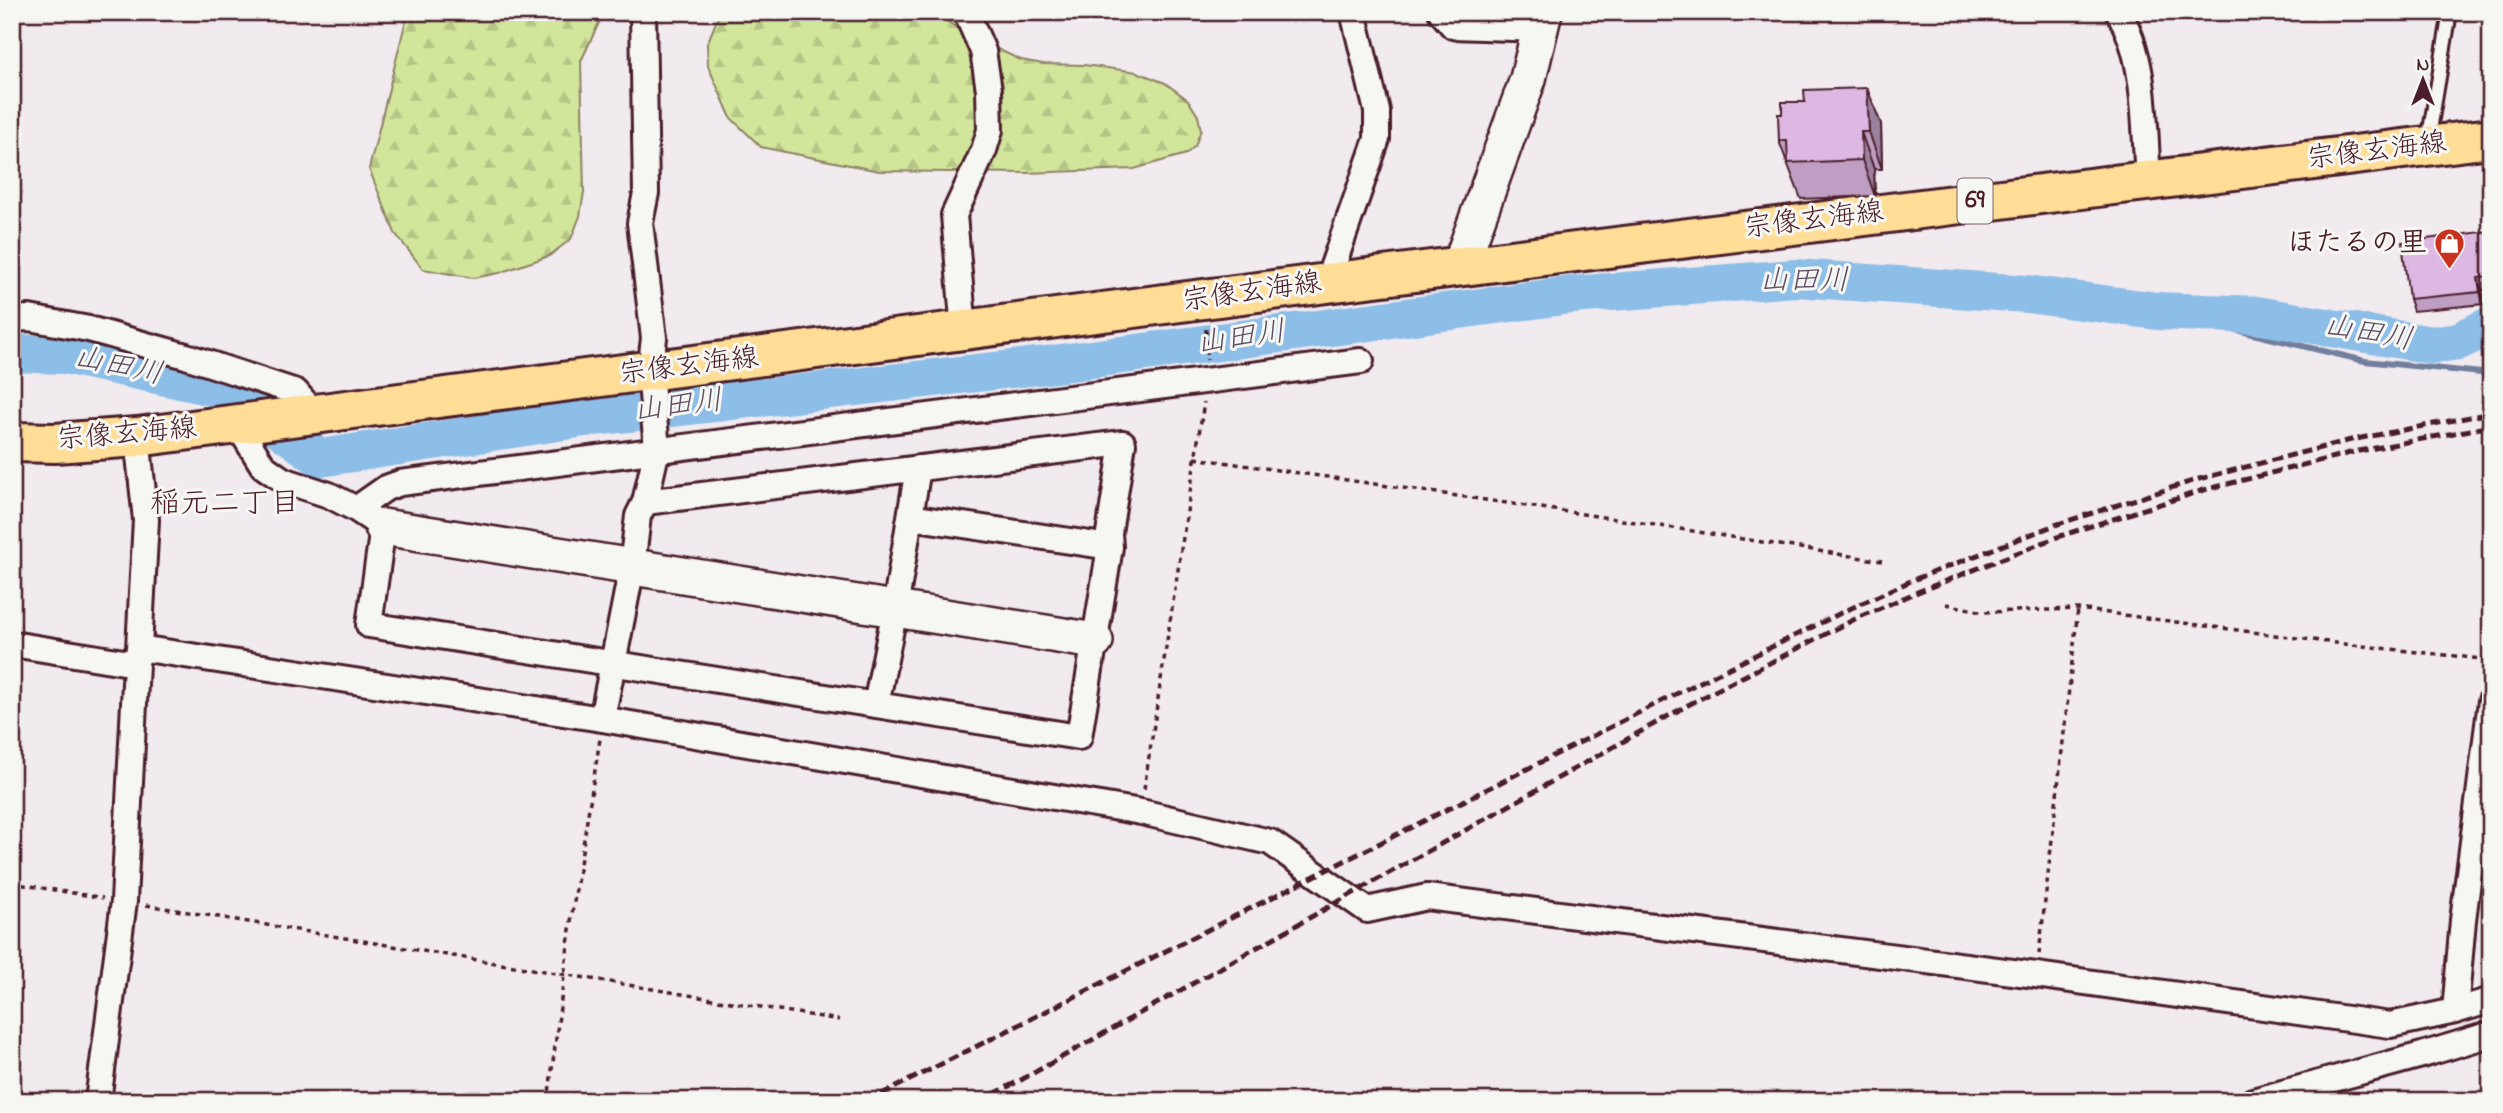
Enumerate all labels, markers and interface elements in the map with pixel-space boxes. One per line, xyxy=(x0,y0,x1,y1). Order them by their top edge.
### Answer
north arrow xyxy=(2388,46,2458,116)
text: N xyxy=(2417,52,2430,79)
street label: 宗像玄海線 xyxy=(2305,123,2449,181)
road number: 69 xyxy=(1958,178,1993,224)
street label: 宗像玄海線 xyxy=(1742,192,1886,250)
place label: ほたるの里 xyxy=(2287,224,2427,265)
shop icon: ほたるの里 xyxy=(2433,227,2467,271)
water label: 山田川 xyxy=(1759,260,1849,304)
street label: 宗像玄海線 xyxy=(1180,263,1324,323)
water label: 山田川 xyxy=(2320,305,2416,363)
water label: 山田川 xyxy=(1193,311,1289,367)
water label: 山田川 xyxy=(69,336,167,398)
street label: 宗像玄海線 xyxy=(617,338,761,396)
water label: 山田川 xyxy=(631,380,725,434)
street label: 宗像玄海線 xyxy=(55,408,199,462)
district label: 稲元二丁目 xyxy=(150,483,300,527)

